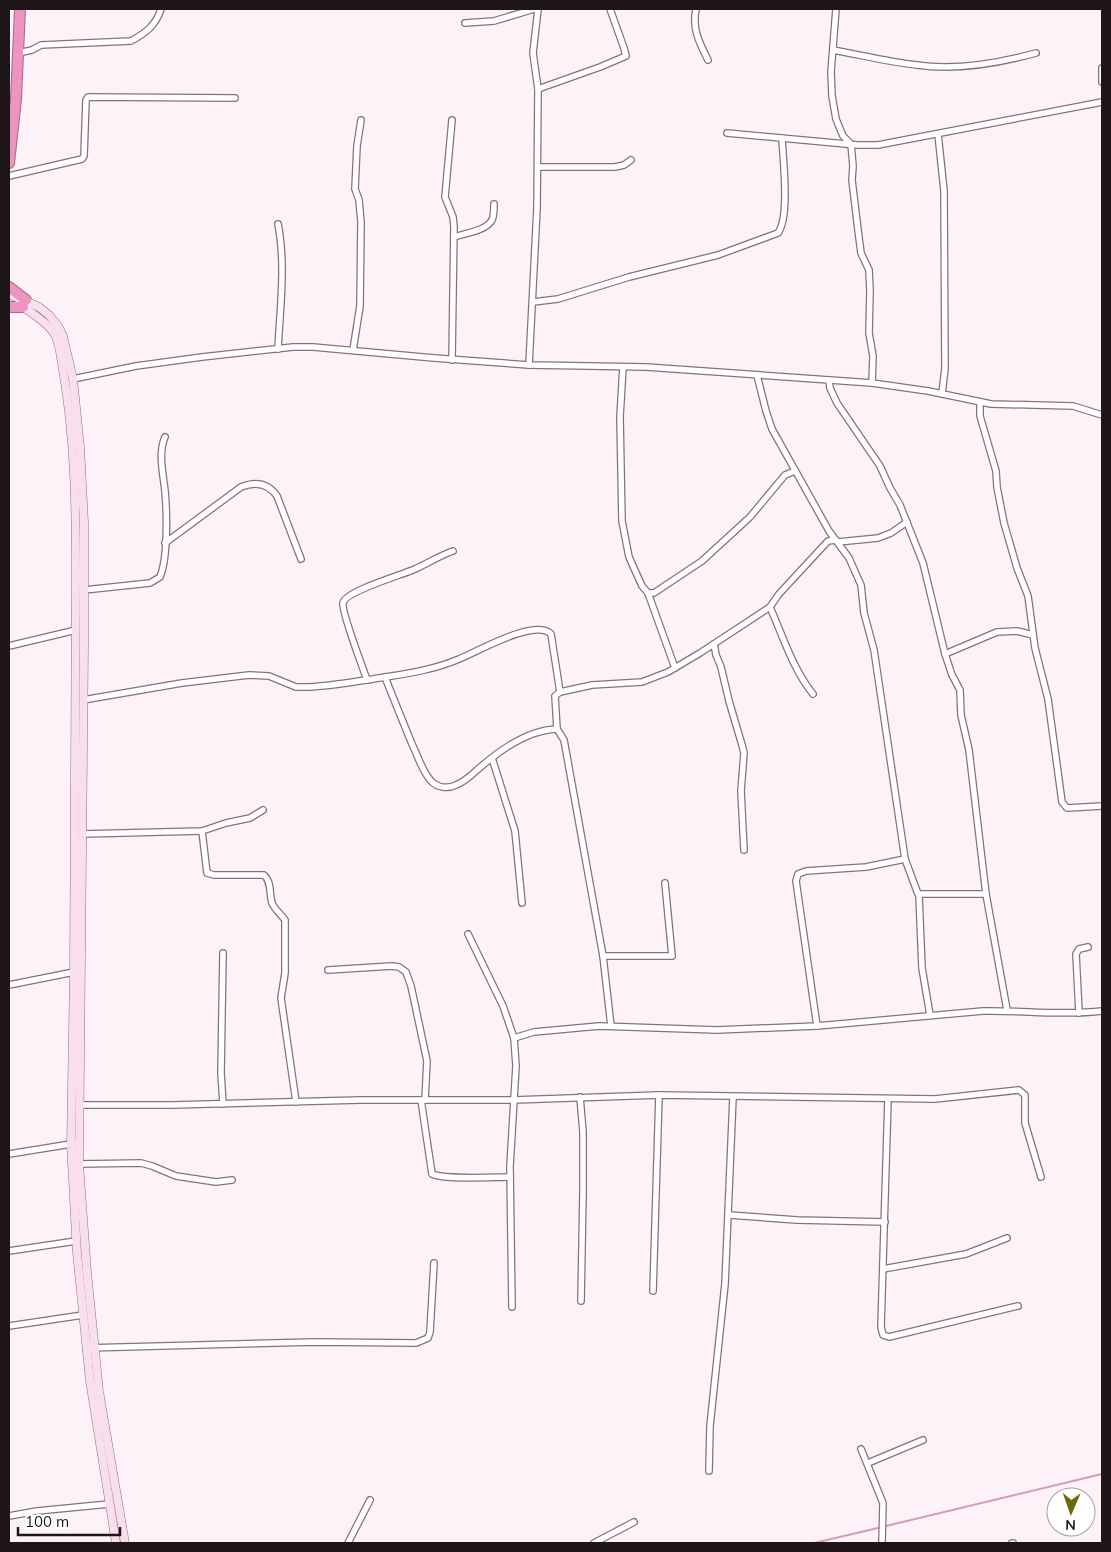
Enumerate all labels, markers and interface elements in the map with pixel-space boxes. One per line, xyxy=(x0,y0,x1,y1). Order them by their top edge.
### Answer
north arrow xyxy=(1046,1487,1096,1537)
scale bar xyxy=(18,1504,120,1536)
text: 100 m xyxy=(25,1512,69,1531)
text: N xyxy=(1065,1516,1076,1534)

